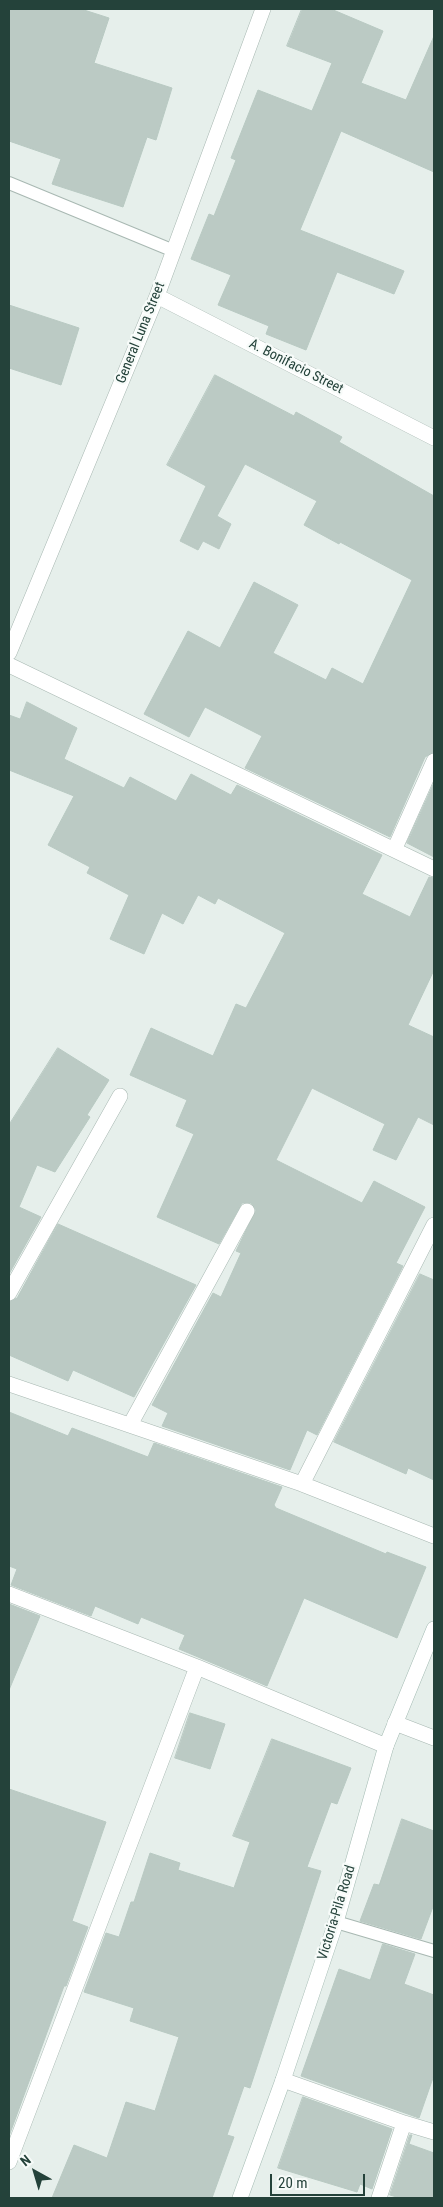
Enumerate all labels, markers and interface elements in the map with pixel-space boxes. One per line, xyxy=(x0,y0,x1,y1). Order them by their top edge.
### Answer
street label: General Luna Street xyxy=(113,280,169,386)
street label: A. Bonifacio Street xyxy=(246,336,346,398)
street label: Victoria-Pila Road xyxy=(315,1863,359,1963)
north arrow xyxy=(10,2147,60,2197)
text: N xyxy=(17,2151,34,2169)
scale bar xyxy=(273,2164,368,2196)
text: 20 m xyxy=(278,2174,308,2192)

